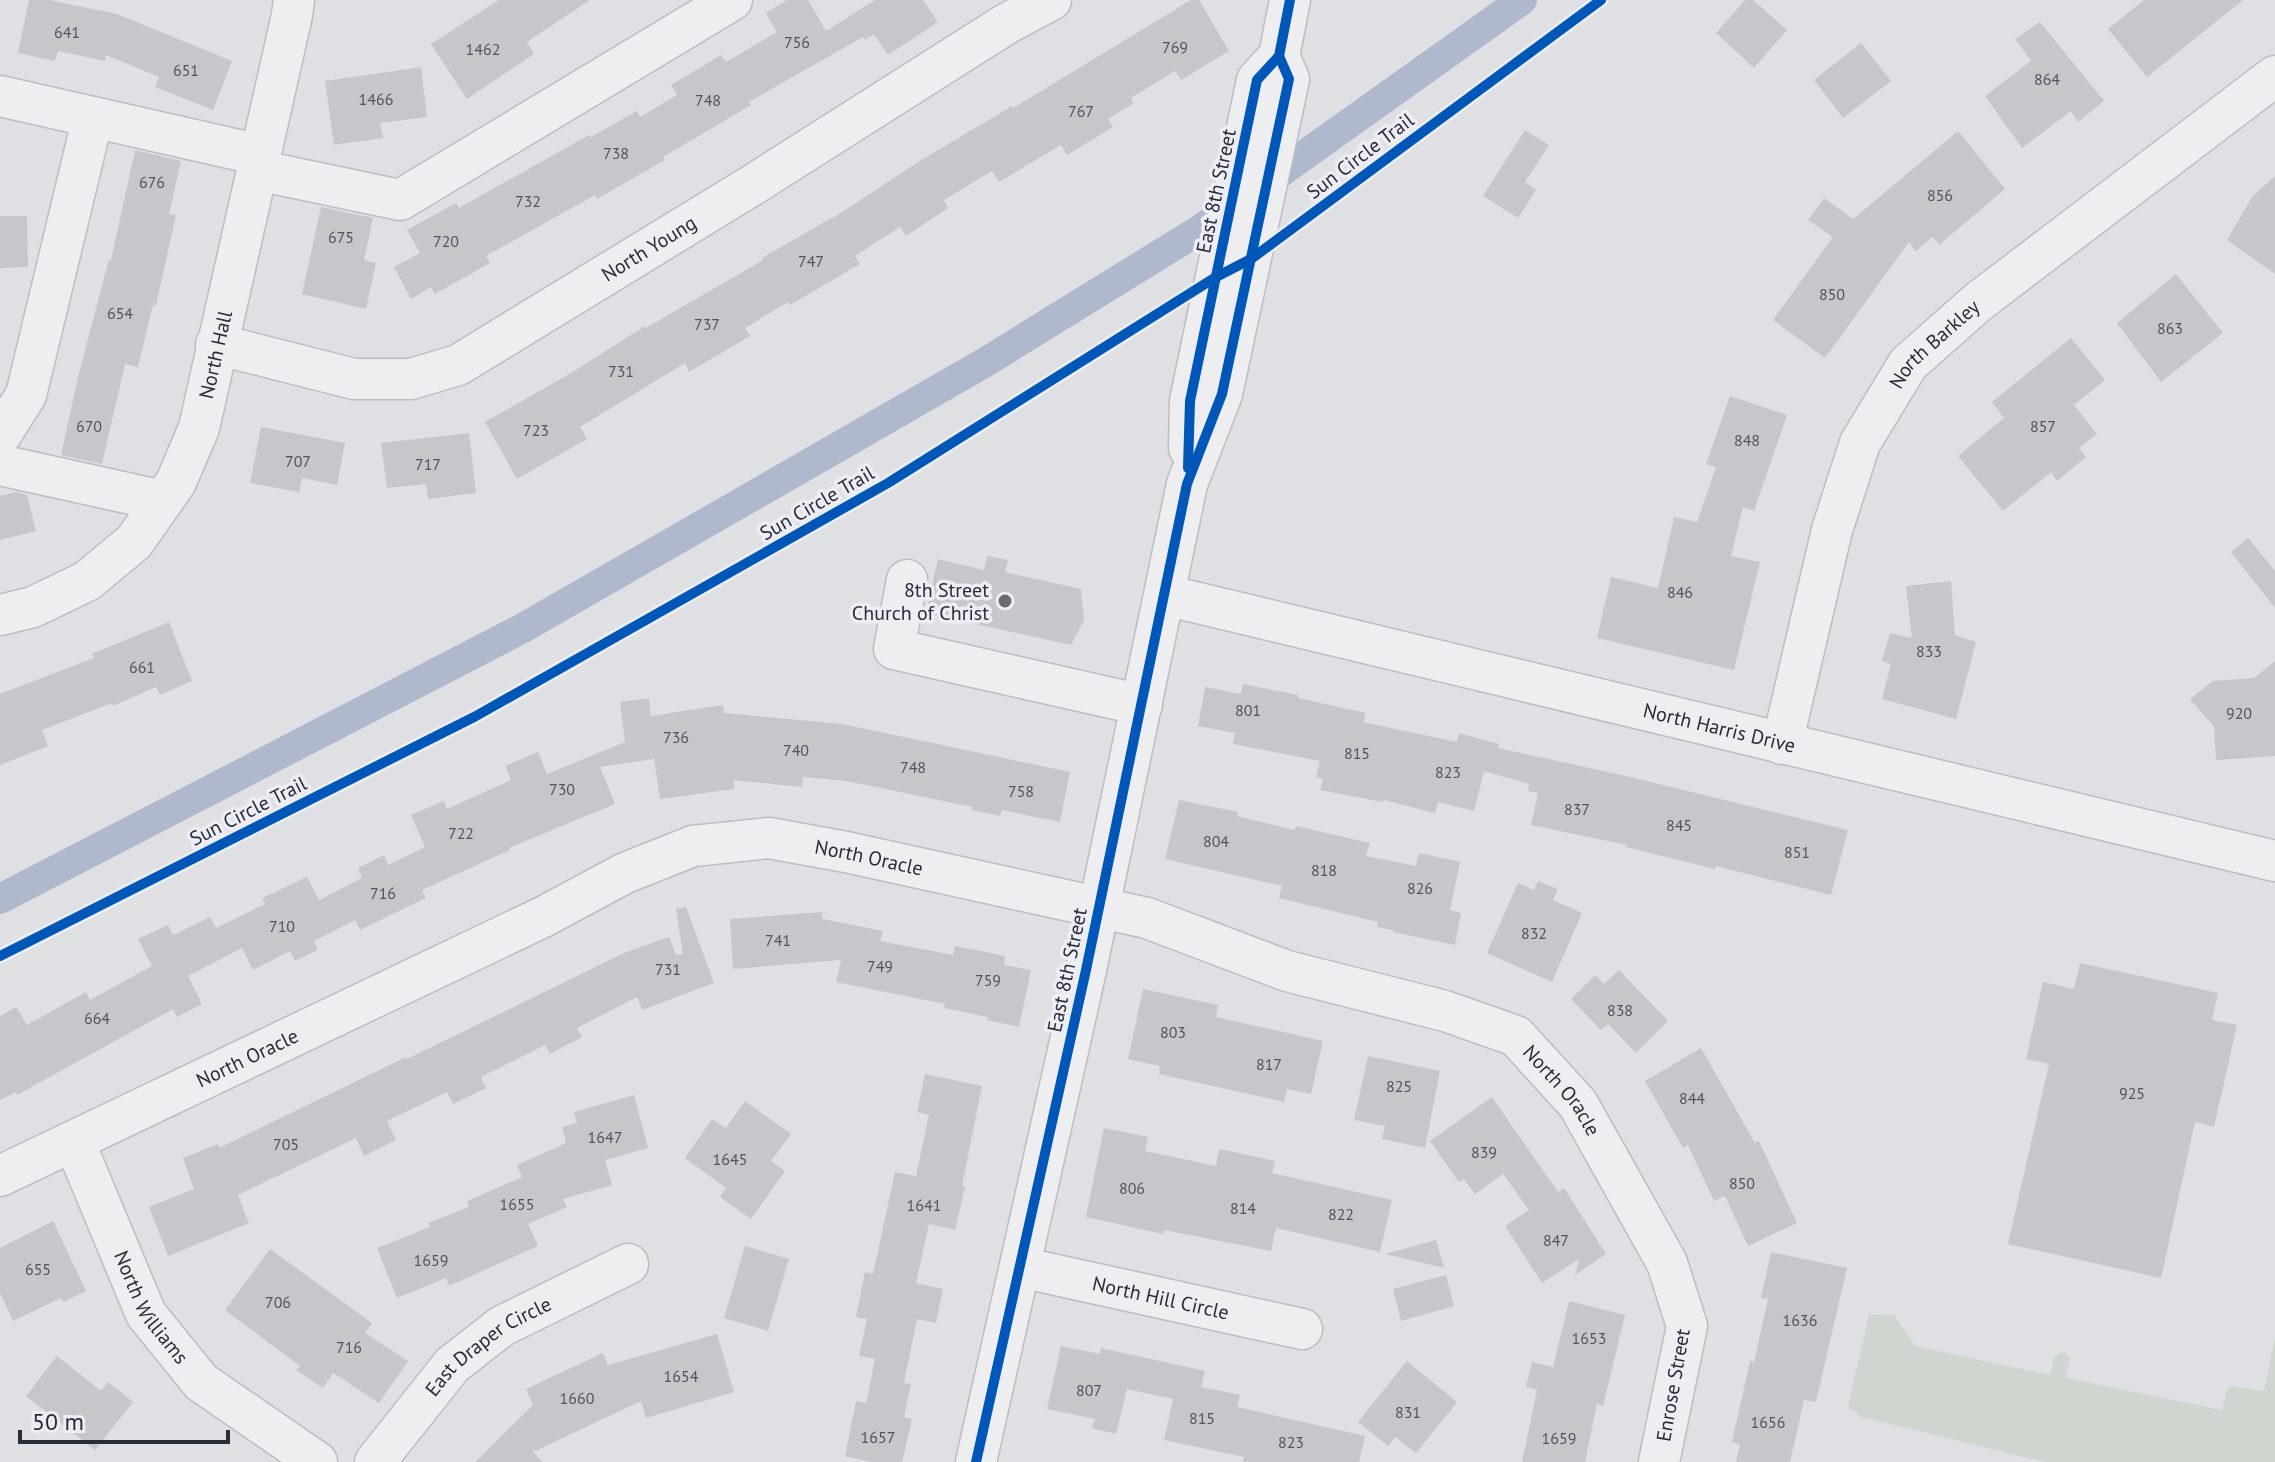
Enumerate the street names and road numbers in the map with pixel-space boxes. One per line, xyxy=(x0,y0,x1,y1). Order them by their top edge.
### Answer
street label: Sun Circle Trail xyxy=(1301,107,1419,205)
street label: East 8th Street xyxy=(1190,126,1242,255)
street label: North Young xyxy=(596,210,701,287)
street label: North Barkley xyxy=(1883,293,1985,393)
street label: North Hall xyxy=(193,308,238,401)
street label: Sun Circle Trail xyxy=(755,460,879,546)
street label: North Harris Drive xyxy=(1641,697,1798,759)
street label: Sun Circle Trail xyxy=(185,770,311,852)
street label: North Oracle xyxy=(813,834,926,882)
street label: East 8th Street xyxy=(1041,905,1093,1034)
street label: North Oracle xyxy=(192,1023,303,1093)
street label: North Oracle xyxy=(1517,1039,1606,1140)
street label: North Williams xyxy=(108,1247,194,1369)
street label: North Hill Circle xyxy=(1090,1270,1231,1326)
street label: East Draper Circle xyxy=(419,1291,555,1401)
street label: Enrose Street xyxy=(1650,1326,1696,1443)

